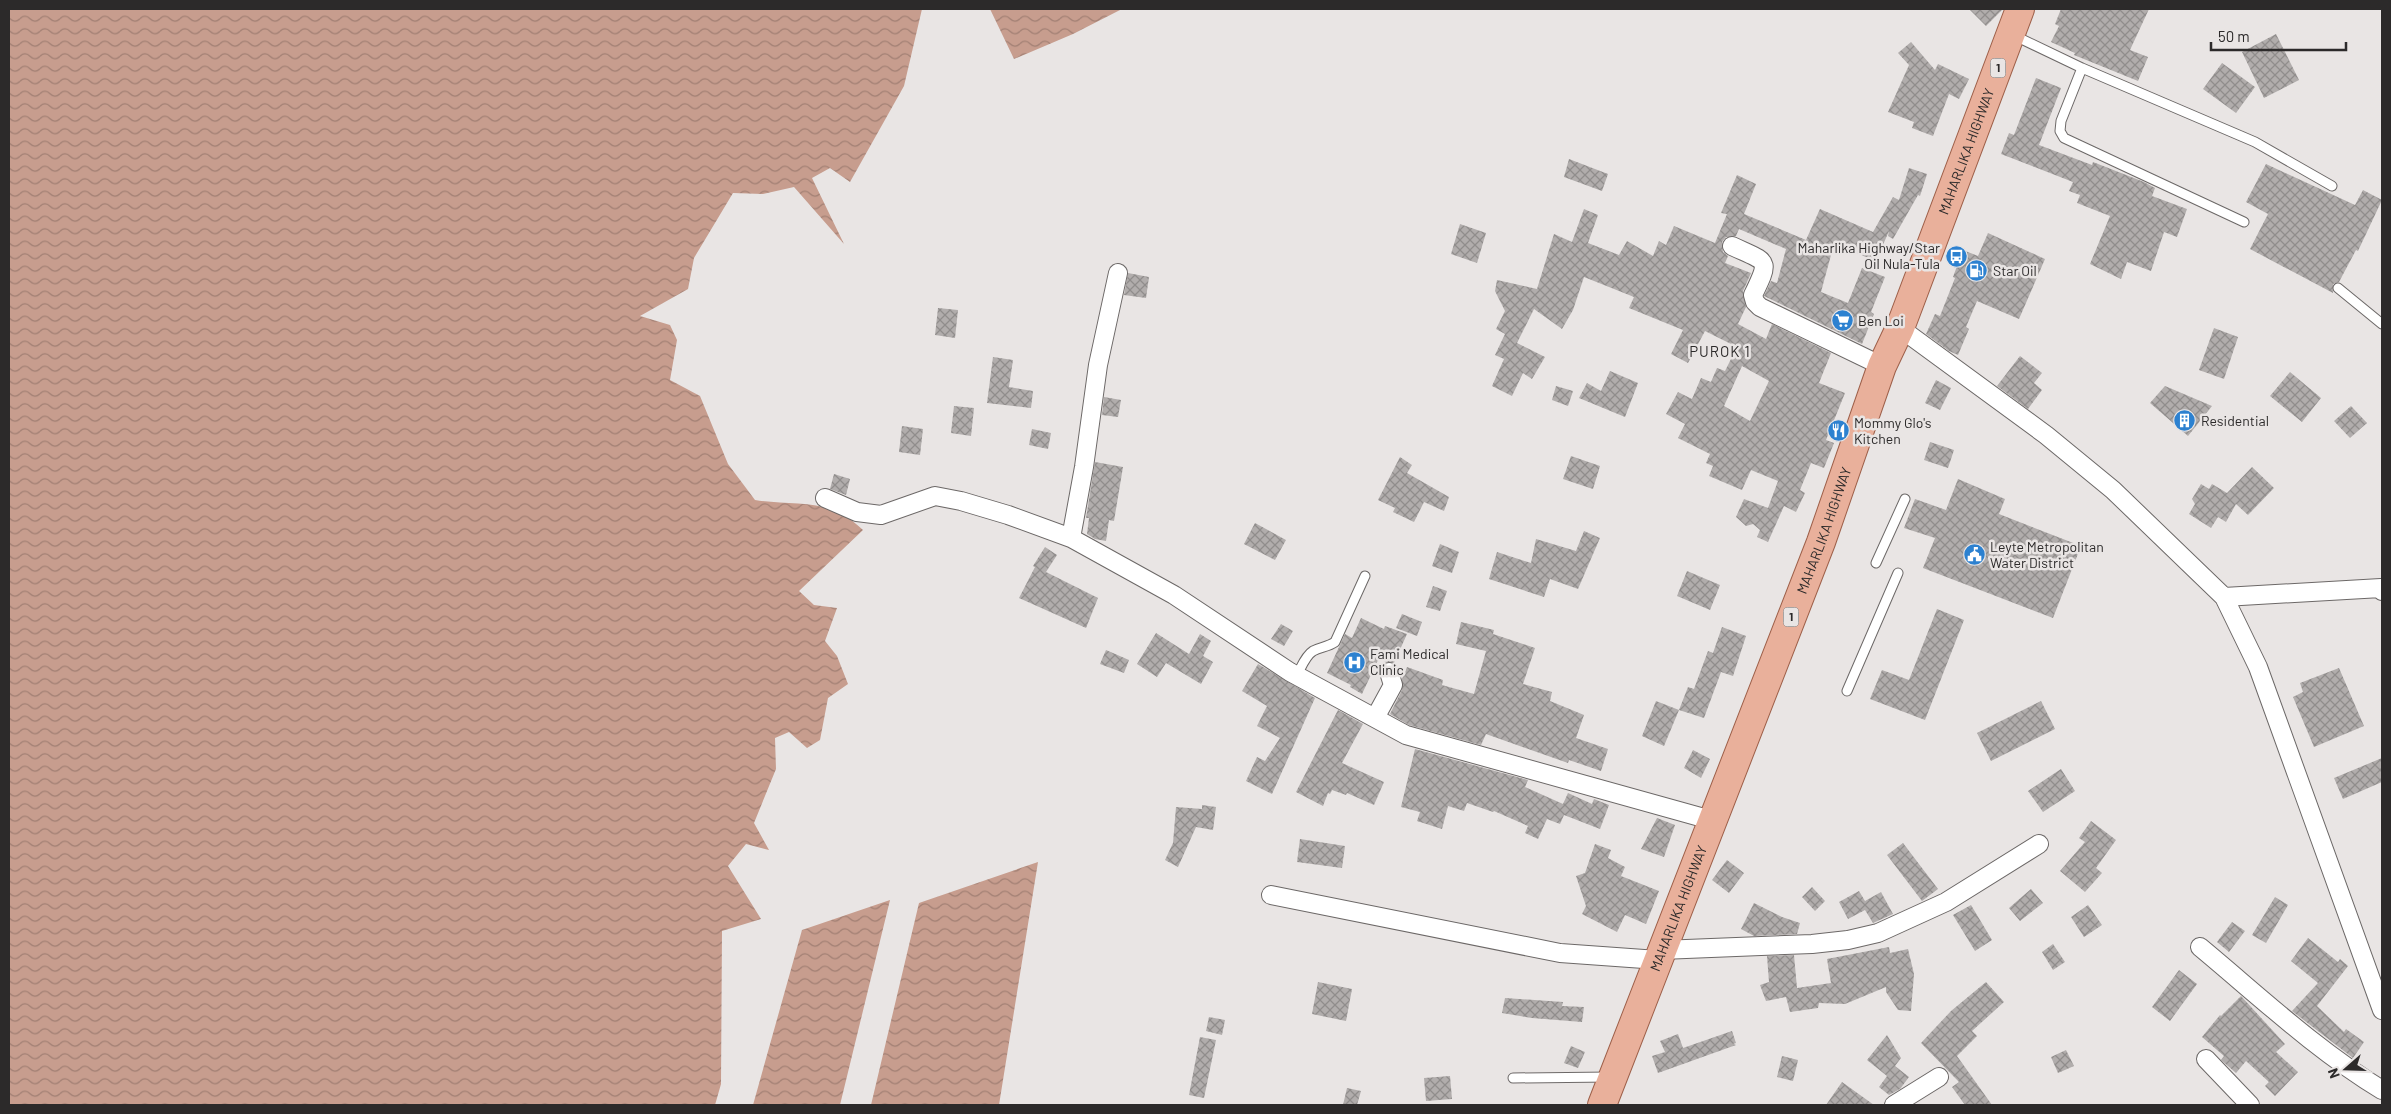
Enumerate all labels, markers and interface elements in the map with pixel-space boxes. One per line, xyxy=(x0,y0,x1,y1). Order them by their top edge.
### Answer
scale bar xyxy=(2211,20,2346,52)
text: 50 m xyxy=(2218,27,2250,45)
road number: 1 xyxy=(1990,58,2006,78)
street label: MAHARLIKA HIGHWAY xyxy=(1934,86,1997,217)
place label: Maharlika Highway/Star Oil Nula-Tula xyxy=(1798,239,1940,272)
bus stop icon: Maharlika Highway/Star Oil Nula-Tula xyxy=(1944,244,1968,268)
fuel station icon: Star Oil xyxy=(1965,259,1989,283)
place label: Star Oil xyxy=(1993,262,2037,279)
supermarket icon: Ben Loi xyxy=(1830,309,1854,333)
place label: Ben Loi xyxy=(1858,312,1904,329)
district label: PUROK 1 xyxy=(1689,342,1751,360)
building icon: Residential xyxy=(2173,409,2197,433)
place label: Residential xyxy=(2201,412,2269,429)
place label: Mommy Glo's Kitchen xyxy=(1854,414,1932,447)
restaurant icon: Mommy Glo's Kitchen xyxy=(1826,419,1850,443)
street label: MAHARLIKA HIGHWAY xyxy=(1793,465,1854,596)
place label: Leyte Metropolitan Water District xyxy=(1990,538,2104,571)
public building icon: Leyte Metropolitan Water District xyxy=(1962,543,1986,567)
road number: 1 xyxy=(1784,608,1798,626)
place label: Fami Medical Clinic xyxy=(1370,645,1449,678)
hospital icon: Fami Medical Clinic xyxy=(1342,650,1366,674)
street label: MAHARLIKA HIGHWAY xyxy=(1646,843,1710,974)
north arrow xyxy=(2321,1044,2371,1094)
text: N xyxy=(2324,1066,2343,1081)

